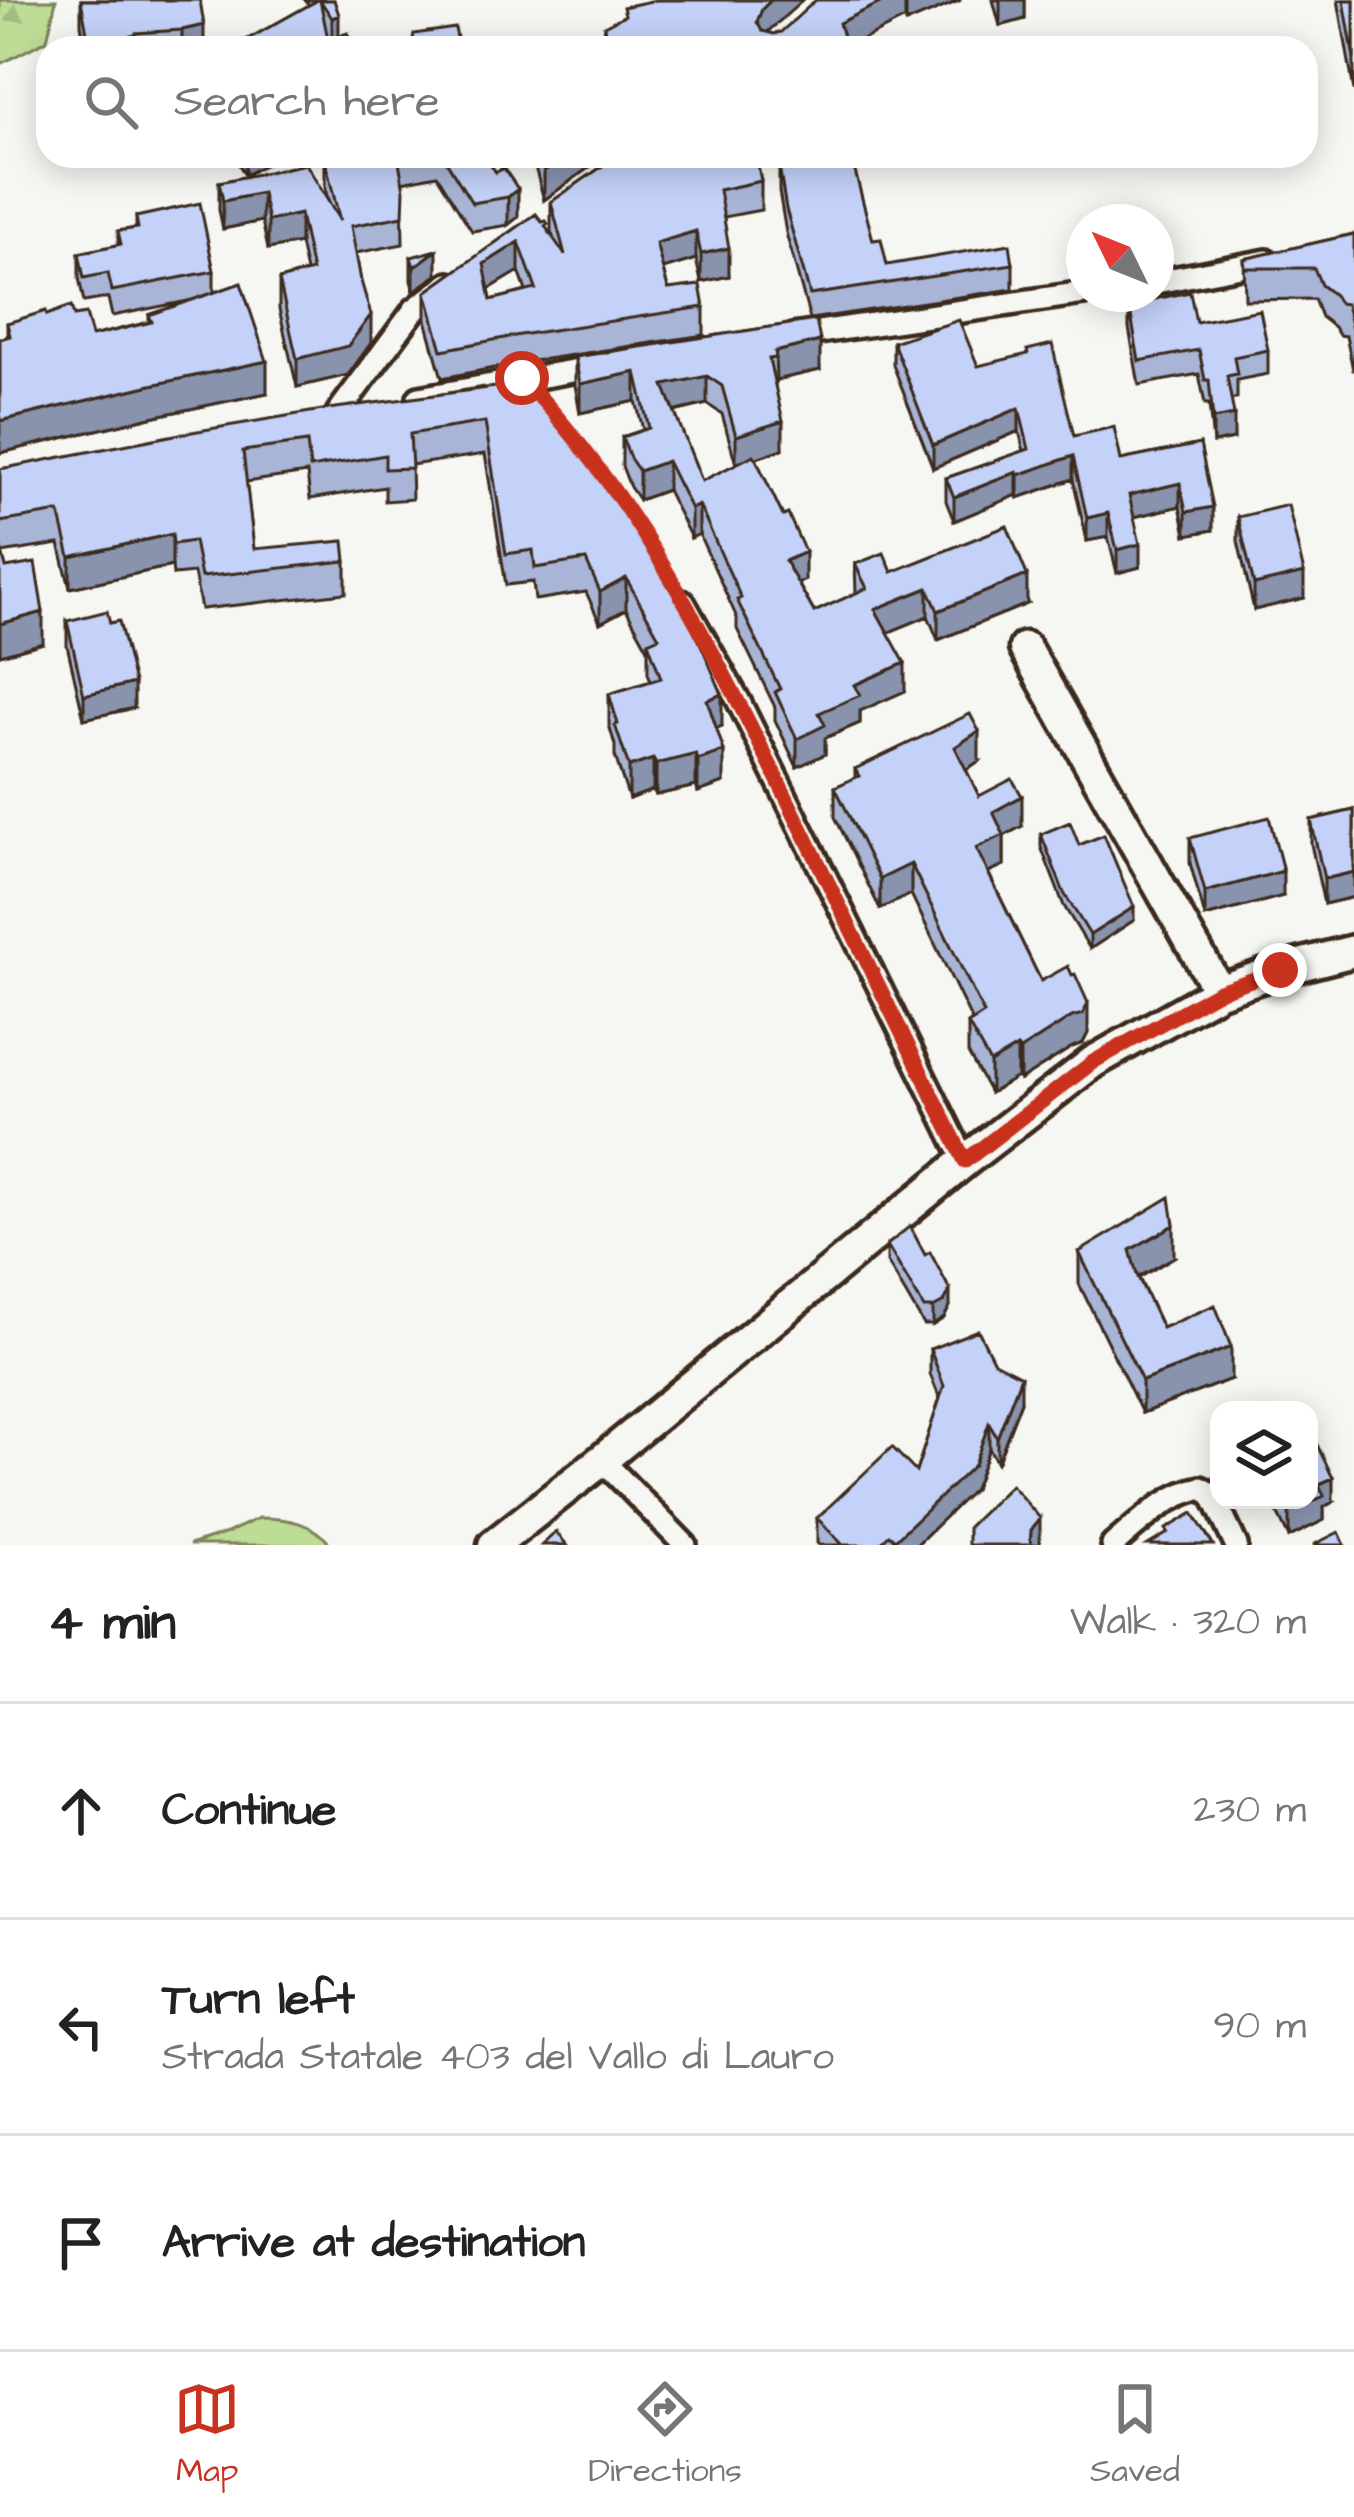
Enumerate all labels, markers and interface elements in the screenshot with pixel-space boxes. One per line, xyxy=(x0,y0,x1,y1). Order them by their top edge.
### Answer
search box xyxy=(36,36,1318,168)
icon: search xyxy=(78,69,144,135)
text: Search here xyxy=(174,71,440,133)
north arrow xyxy=(1066,204,1174,312)
route start xyxy=(495,351,549,405)
route end xyxy=(1253,943,1307,997)
map controls xyxy=(1210,1401,1318,1509)
button: layers xyxy=(1210,1401,1318,1509)
text: 4 min xyxy=(48,1588,176,1659)
text: Walk · 320 m xyxy=(1070,1596,1306,1650)
icon: ahead xyxy=(48,1778,114,1844)
text: Continue xyxy=(162,1780,336,1842)
text: 230 m xyxy=(1193,1784,1306,1838)
text: Turn left xyxy=(162,1969,355,2031)
icon: left xyxy=(48,1994,114,2060)
text: 90 m xyxy=(1213,2000,1306,2054)
text: Strada Statale 403 del Vallo di Lauro xyxy=(162,2031,834,2085)
icon: arrive xyxy=(48,2210,114,2276)
text: Arrive at destination xyxy=(162,2212,585,2274)
tab: Map xyxy=(174,2376,240,2494)
tab: Directions xyxy=(588,2376,742,2494)
tab: Saved xyxy=(1090,2376,1180,2494)

